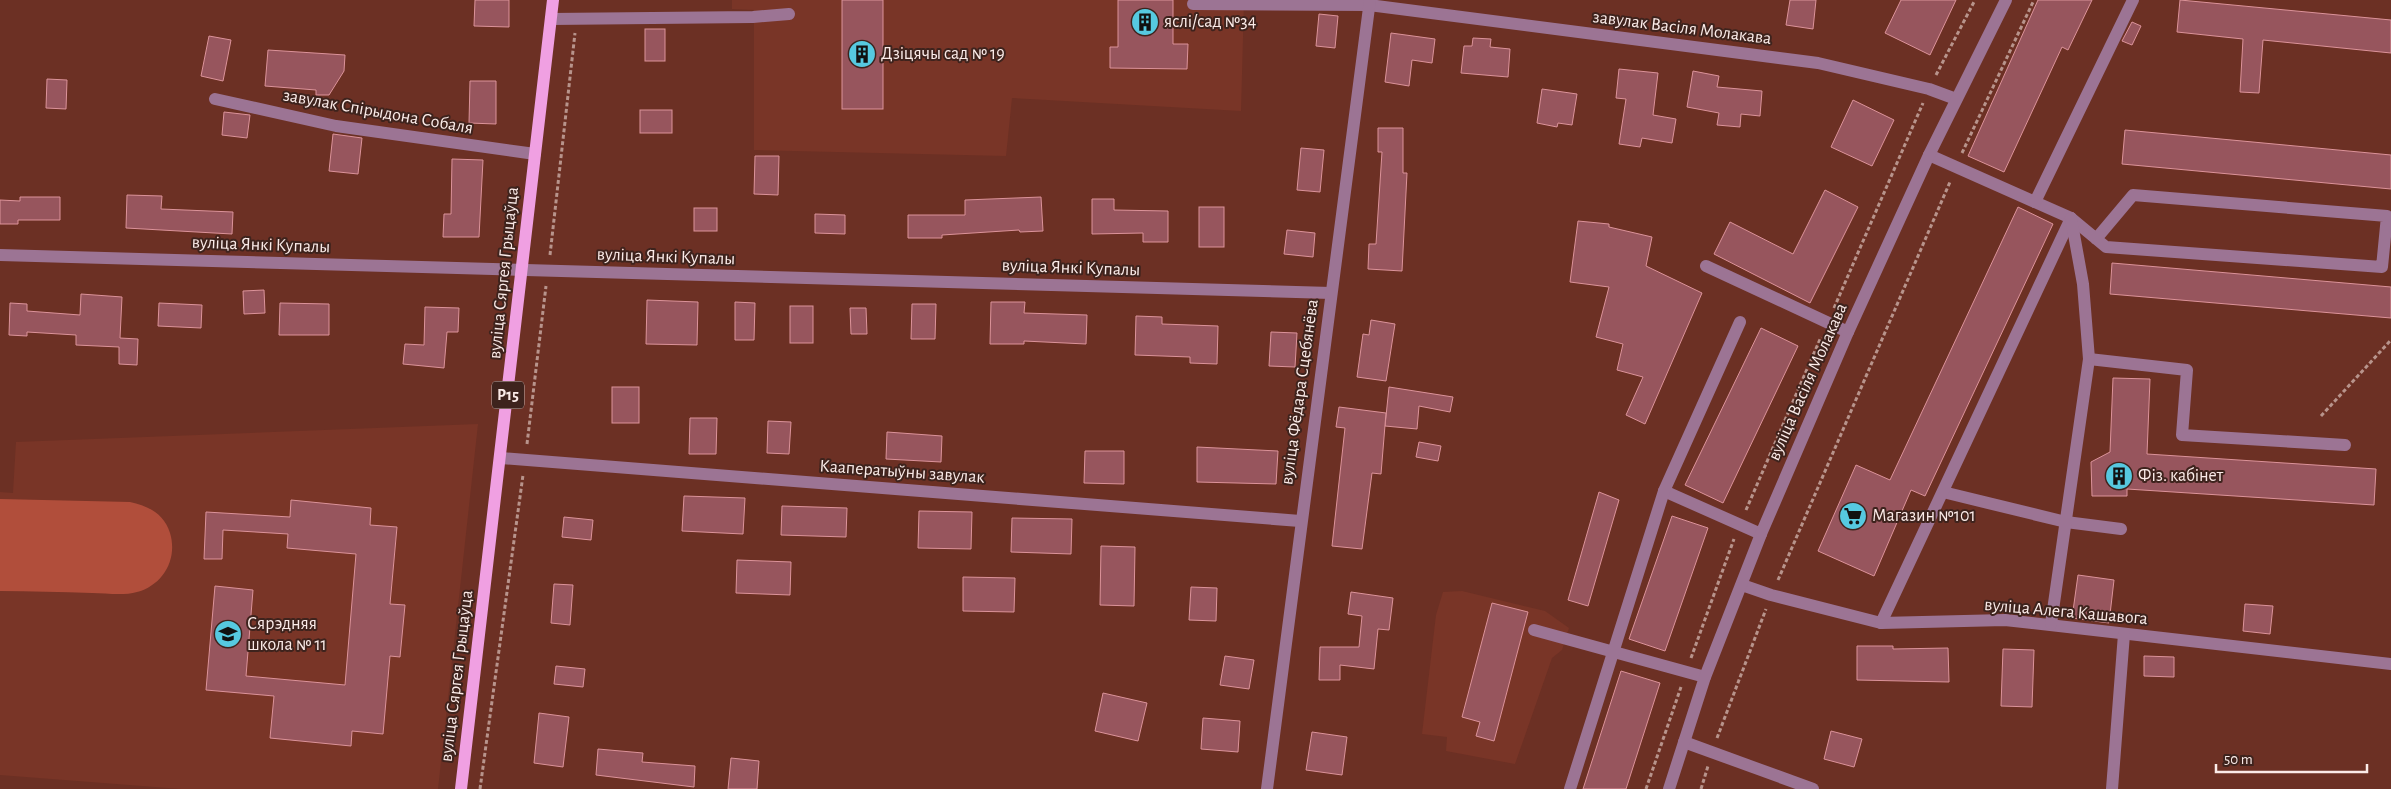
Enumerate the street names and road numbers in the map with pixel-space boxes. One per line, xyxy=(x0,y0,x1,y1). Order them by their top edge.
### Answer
street label: завулак Васіля Молакава xyxy=(1592,8,1772,48)
street label: завулак Спірыдона Собаля xyxy=(282,85,475,138)
street label: вуліца Сяргея Грыцаўца xyxy=(486,186,522,360)
street label: вуліца Янкі Купалы xyxy=(191,234,331,256)
street label: вуліца Янкі Купалы xyxy=(596,246,736,268)
street label: вуліца Янкі Купалы xyxy=(1001,257,1141,279)
street label: вуліца Фёдара Сцебянёва xyxy=(1277,298,1322,486)
street label: вуліца Васіля Молакава xyxy=(1765,301,1851,463)
road number: Р15 xyxy=(492,382,524,408)
street label: Кааператыўны завулак xyxy=(819,457,986,487)
street label: вуліца Сяргея Грыцаўца xyxy=(438,589,476,763)
street label: вуліца Алега Кашавога xyxy=(1983,596,2149,628)

